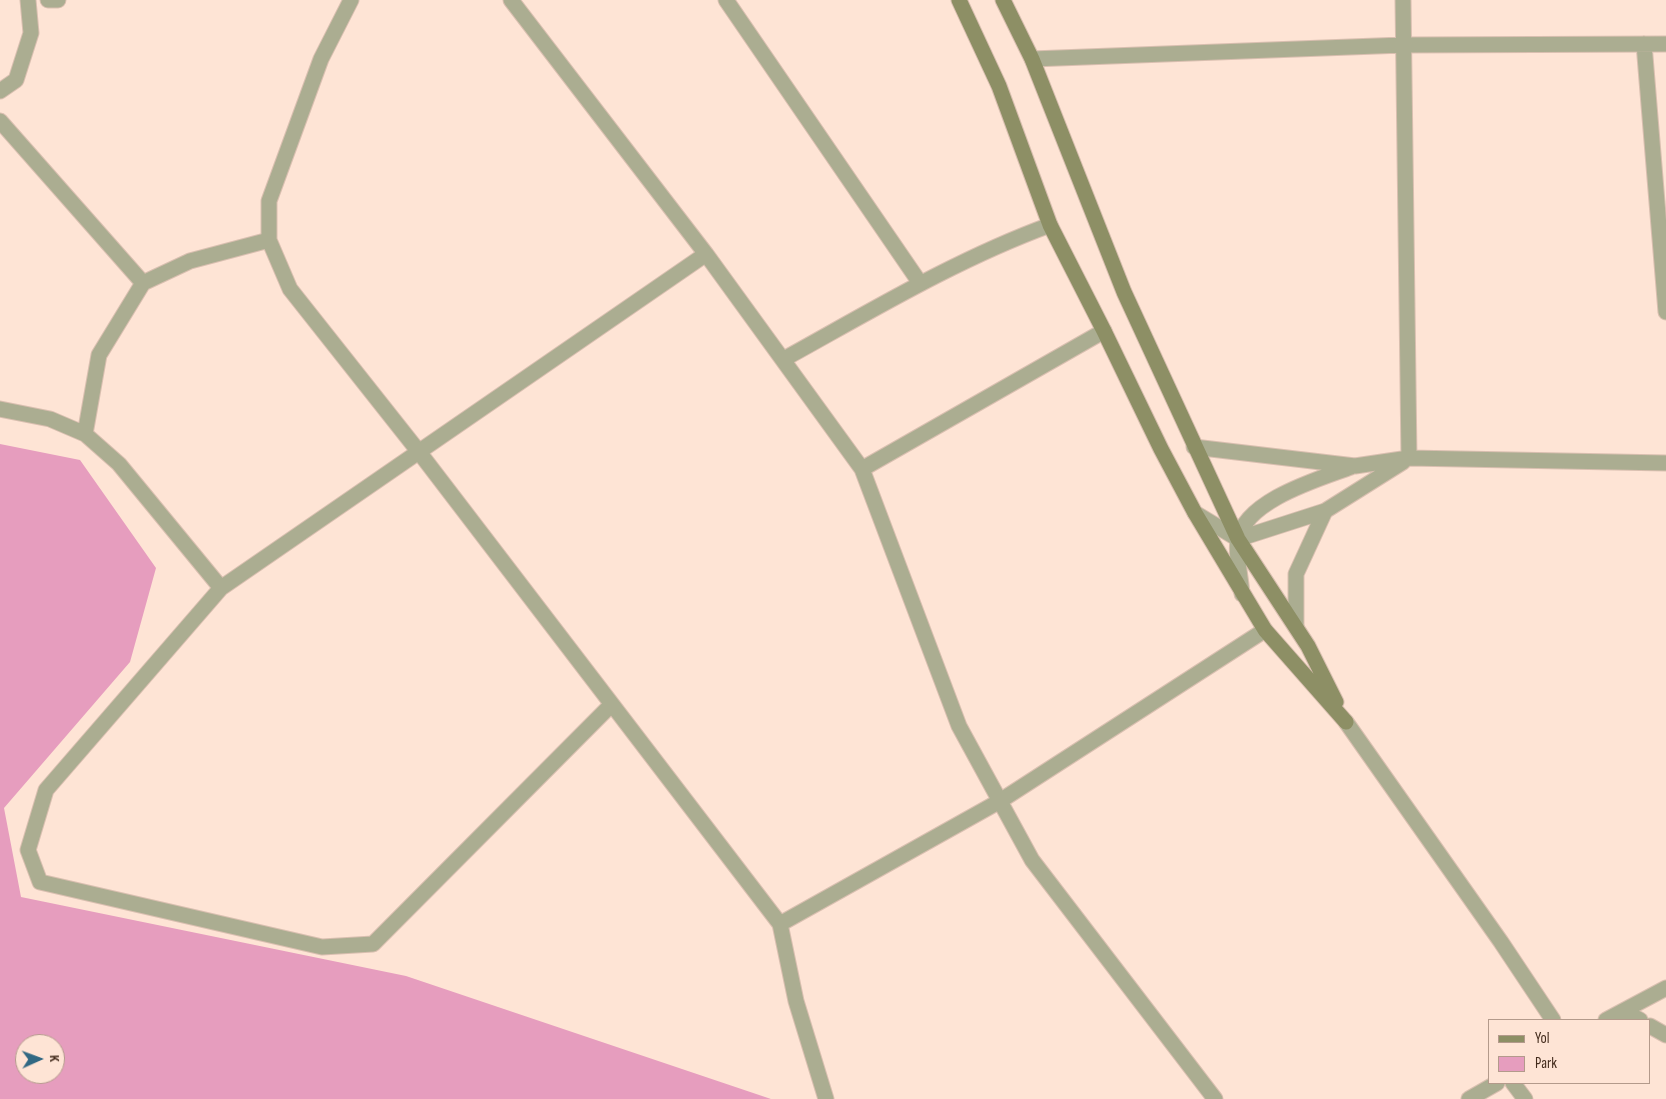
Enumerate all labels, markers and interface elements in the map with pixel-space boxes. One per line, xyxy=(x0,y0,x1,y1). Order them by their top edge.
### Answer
legend xyxy=(1488,1019,1651,1084)
text: Yol xyxy=(1535,1029,1550,1048)
north arrow xyxy=(15,1034,65,1084)
text: Park xyxy=(1535,1054,1557,1073)
text: K xyxy=(46,1055,63,1062)

